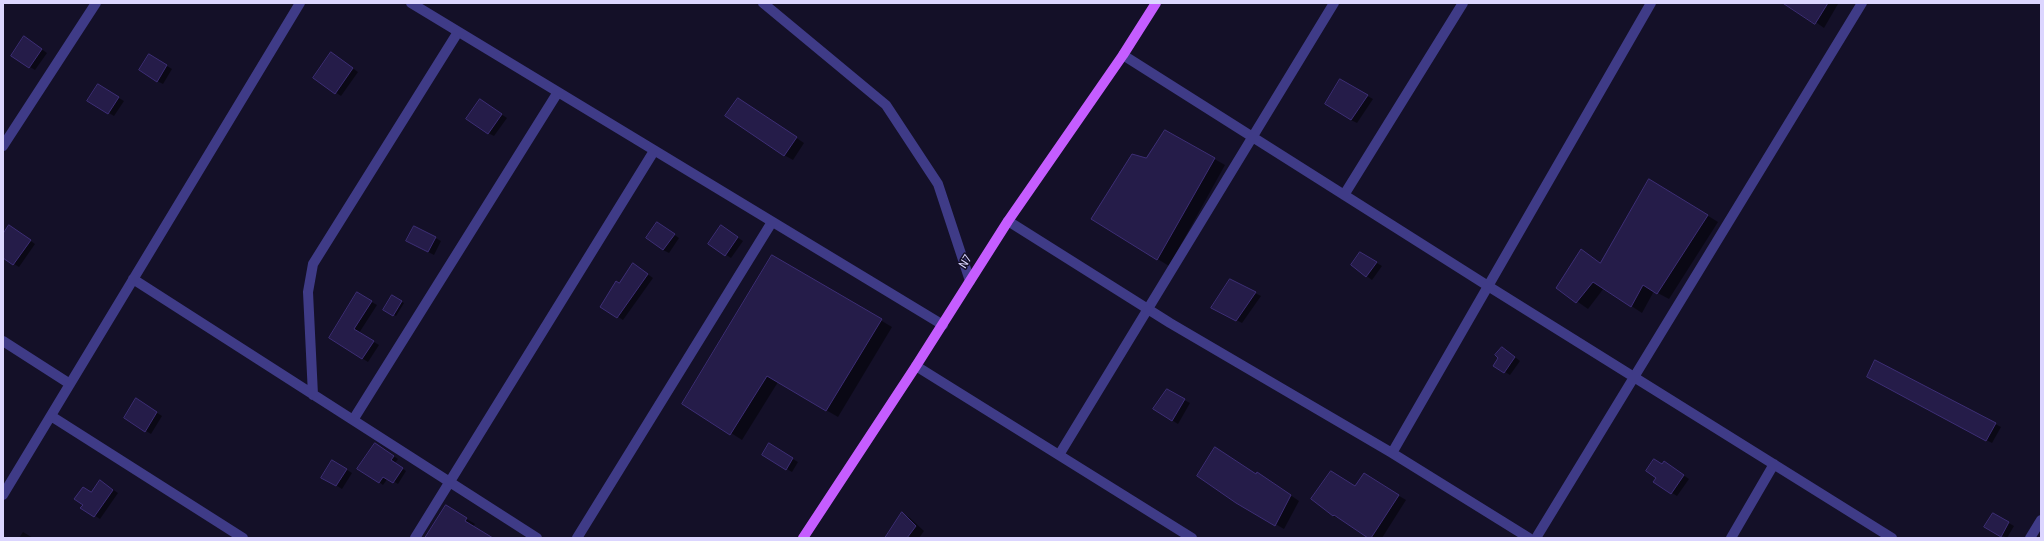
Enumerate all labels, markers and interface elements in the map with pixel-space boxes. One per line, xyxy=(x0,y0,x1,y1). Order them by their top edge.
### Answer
street label: N7 xyxy=(956,252,976,272)

